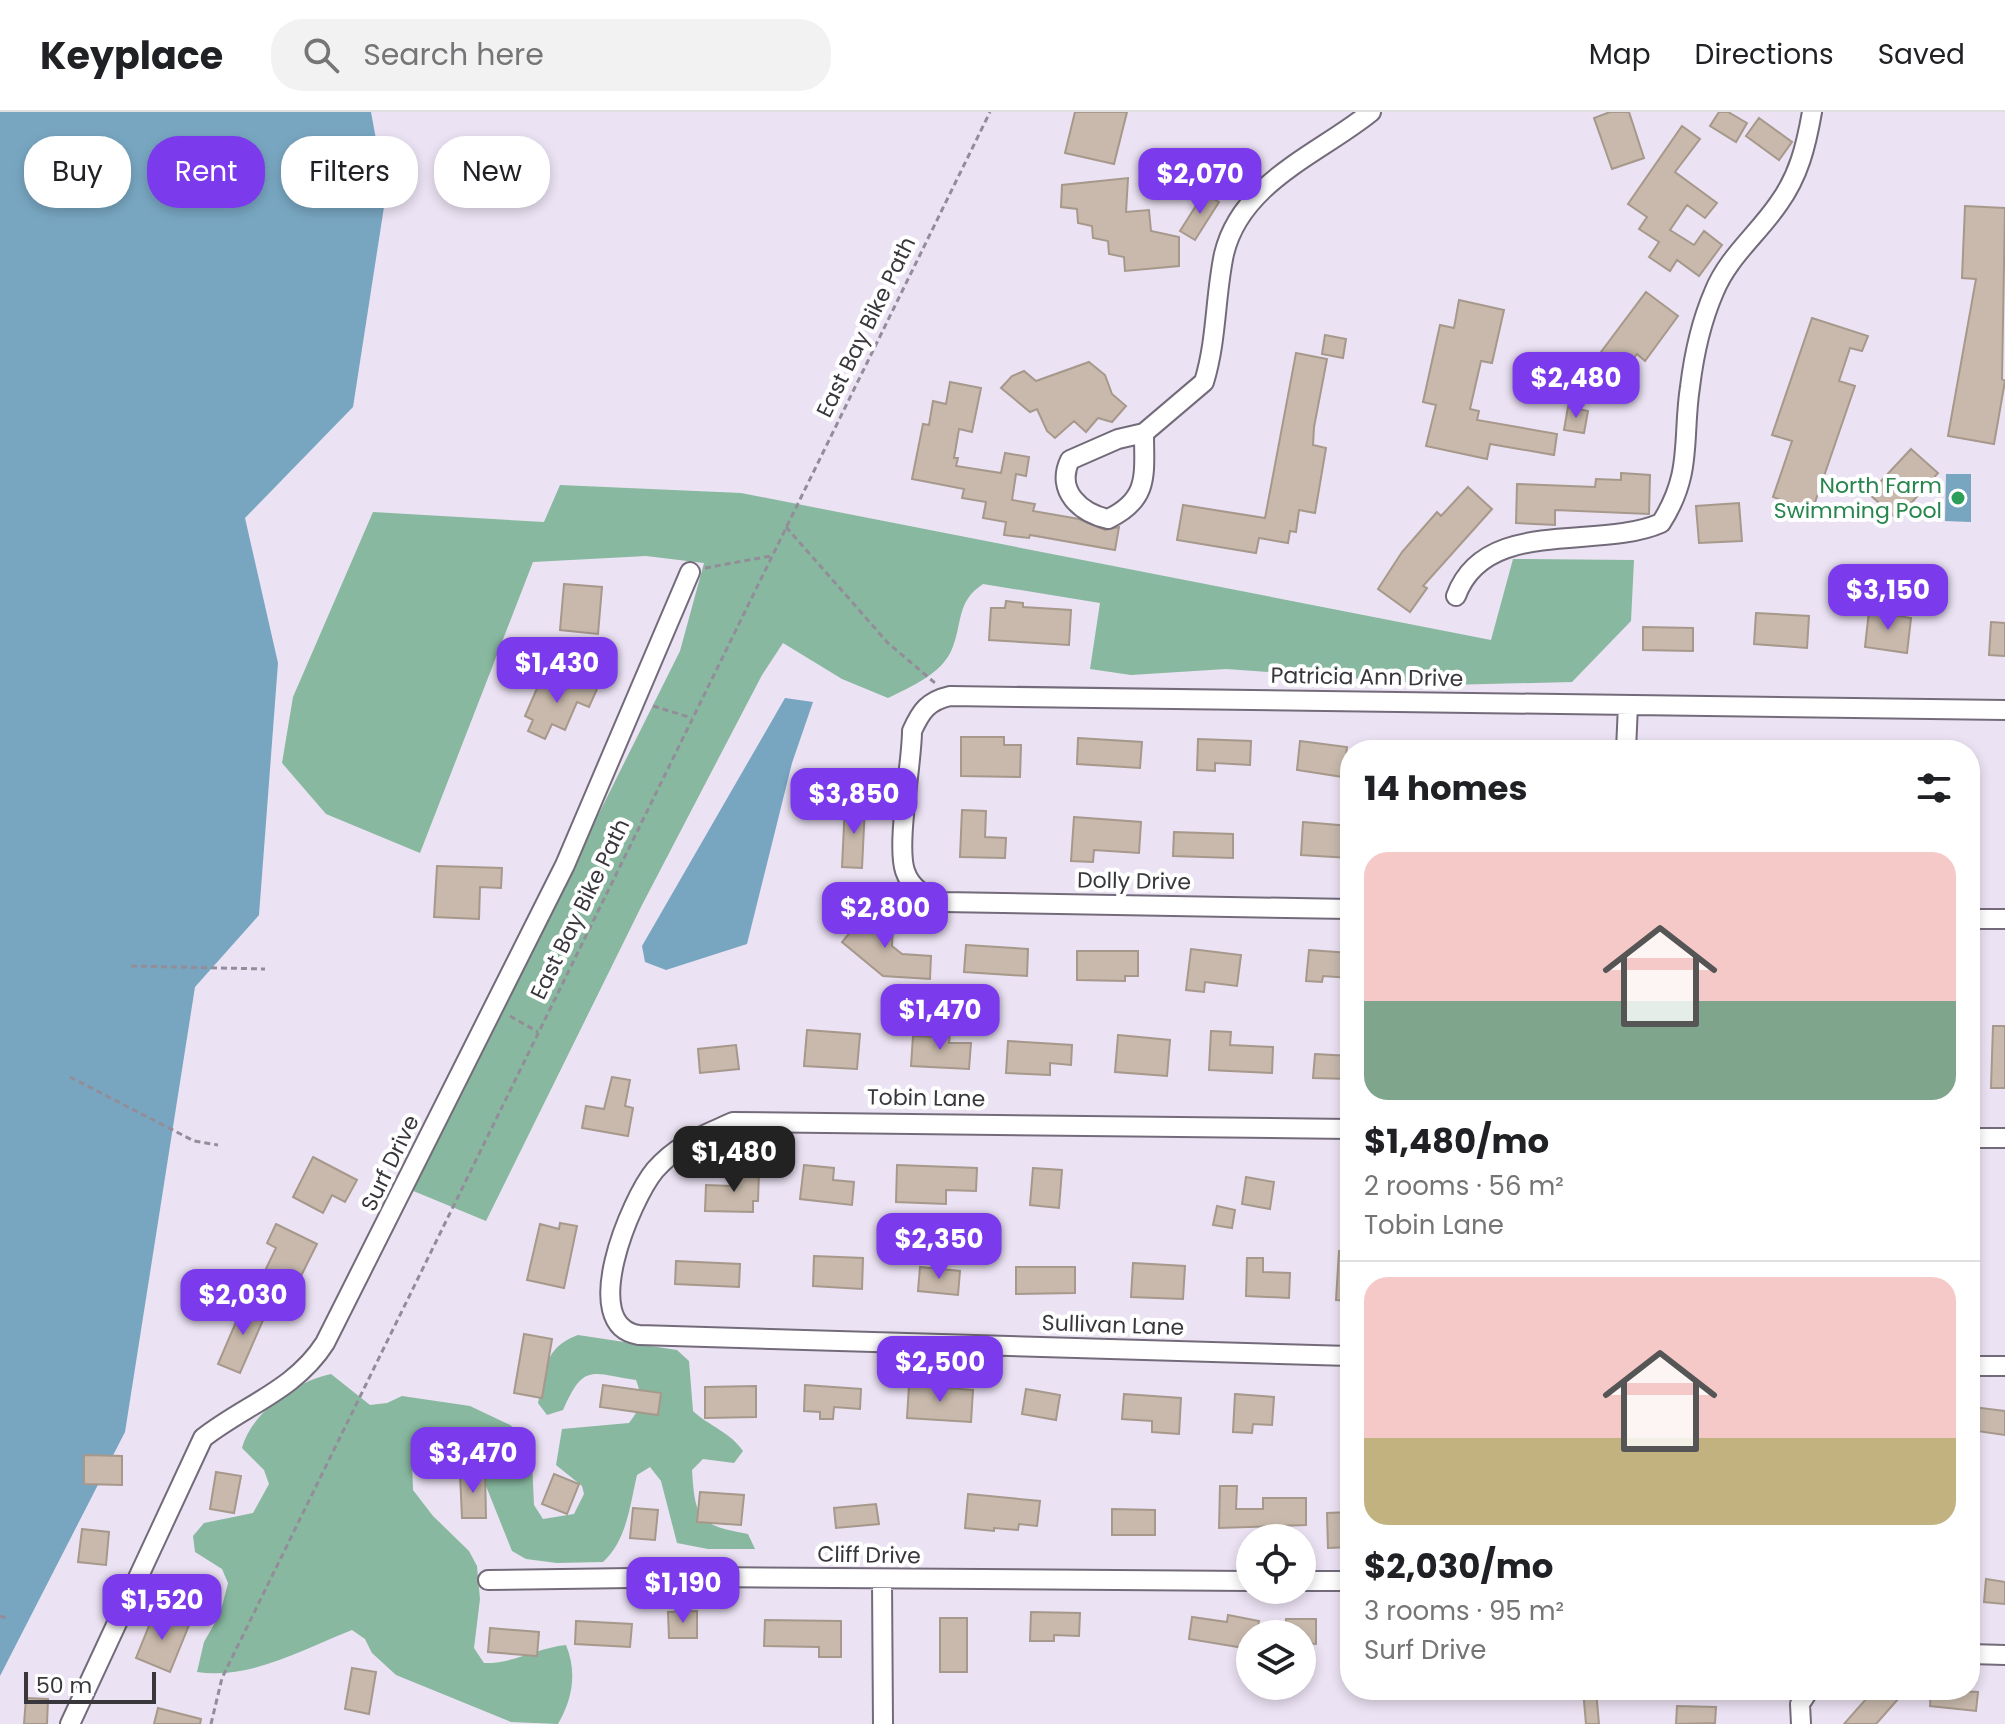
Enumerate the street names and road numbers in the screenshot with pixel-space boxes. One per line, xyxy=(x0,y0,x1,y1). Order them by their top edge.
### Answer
street label: East Bay Bike Path xyxy=(809,231,923,423)
street label: Patricia Ann Drive xyxy=(1270,660,1464,694)
street label: East Bay Bike Path xyxy=(523,813,637,1005)
street label: Dolly Drive xyxy=(1077,865,1191,897)
street label: Tobin Lane xyxy=(867,1081,985,1115)
street label: Surf Drive xyxy=(353,1110,427,1216)
street label: Sullivan Lane xyxy=(1041,1307,1185,1343)
street label: Cliff Drive xyxy=(817,1539,921,1571)

